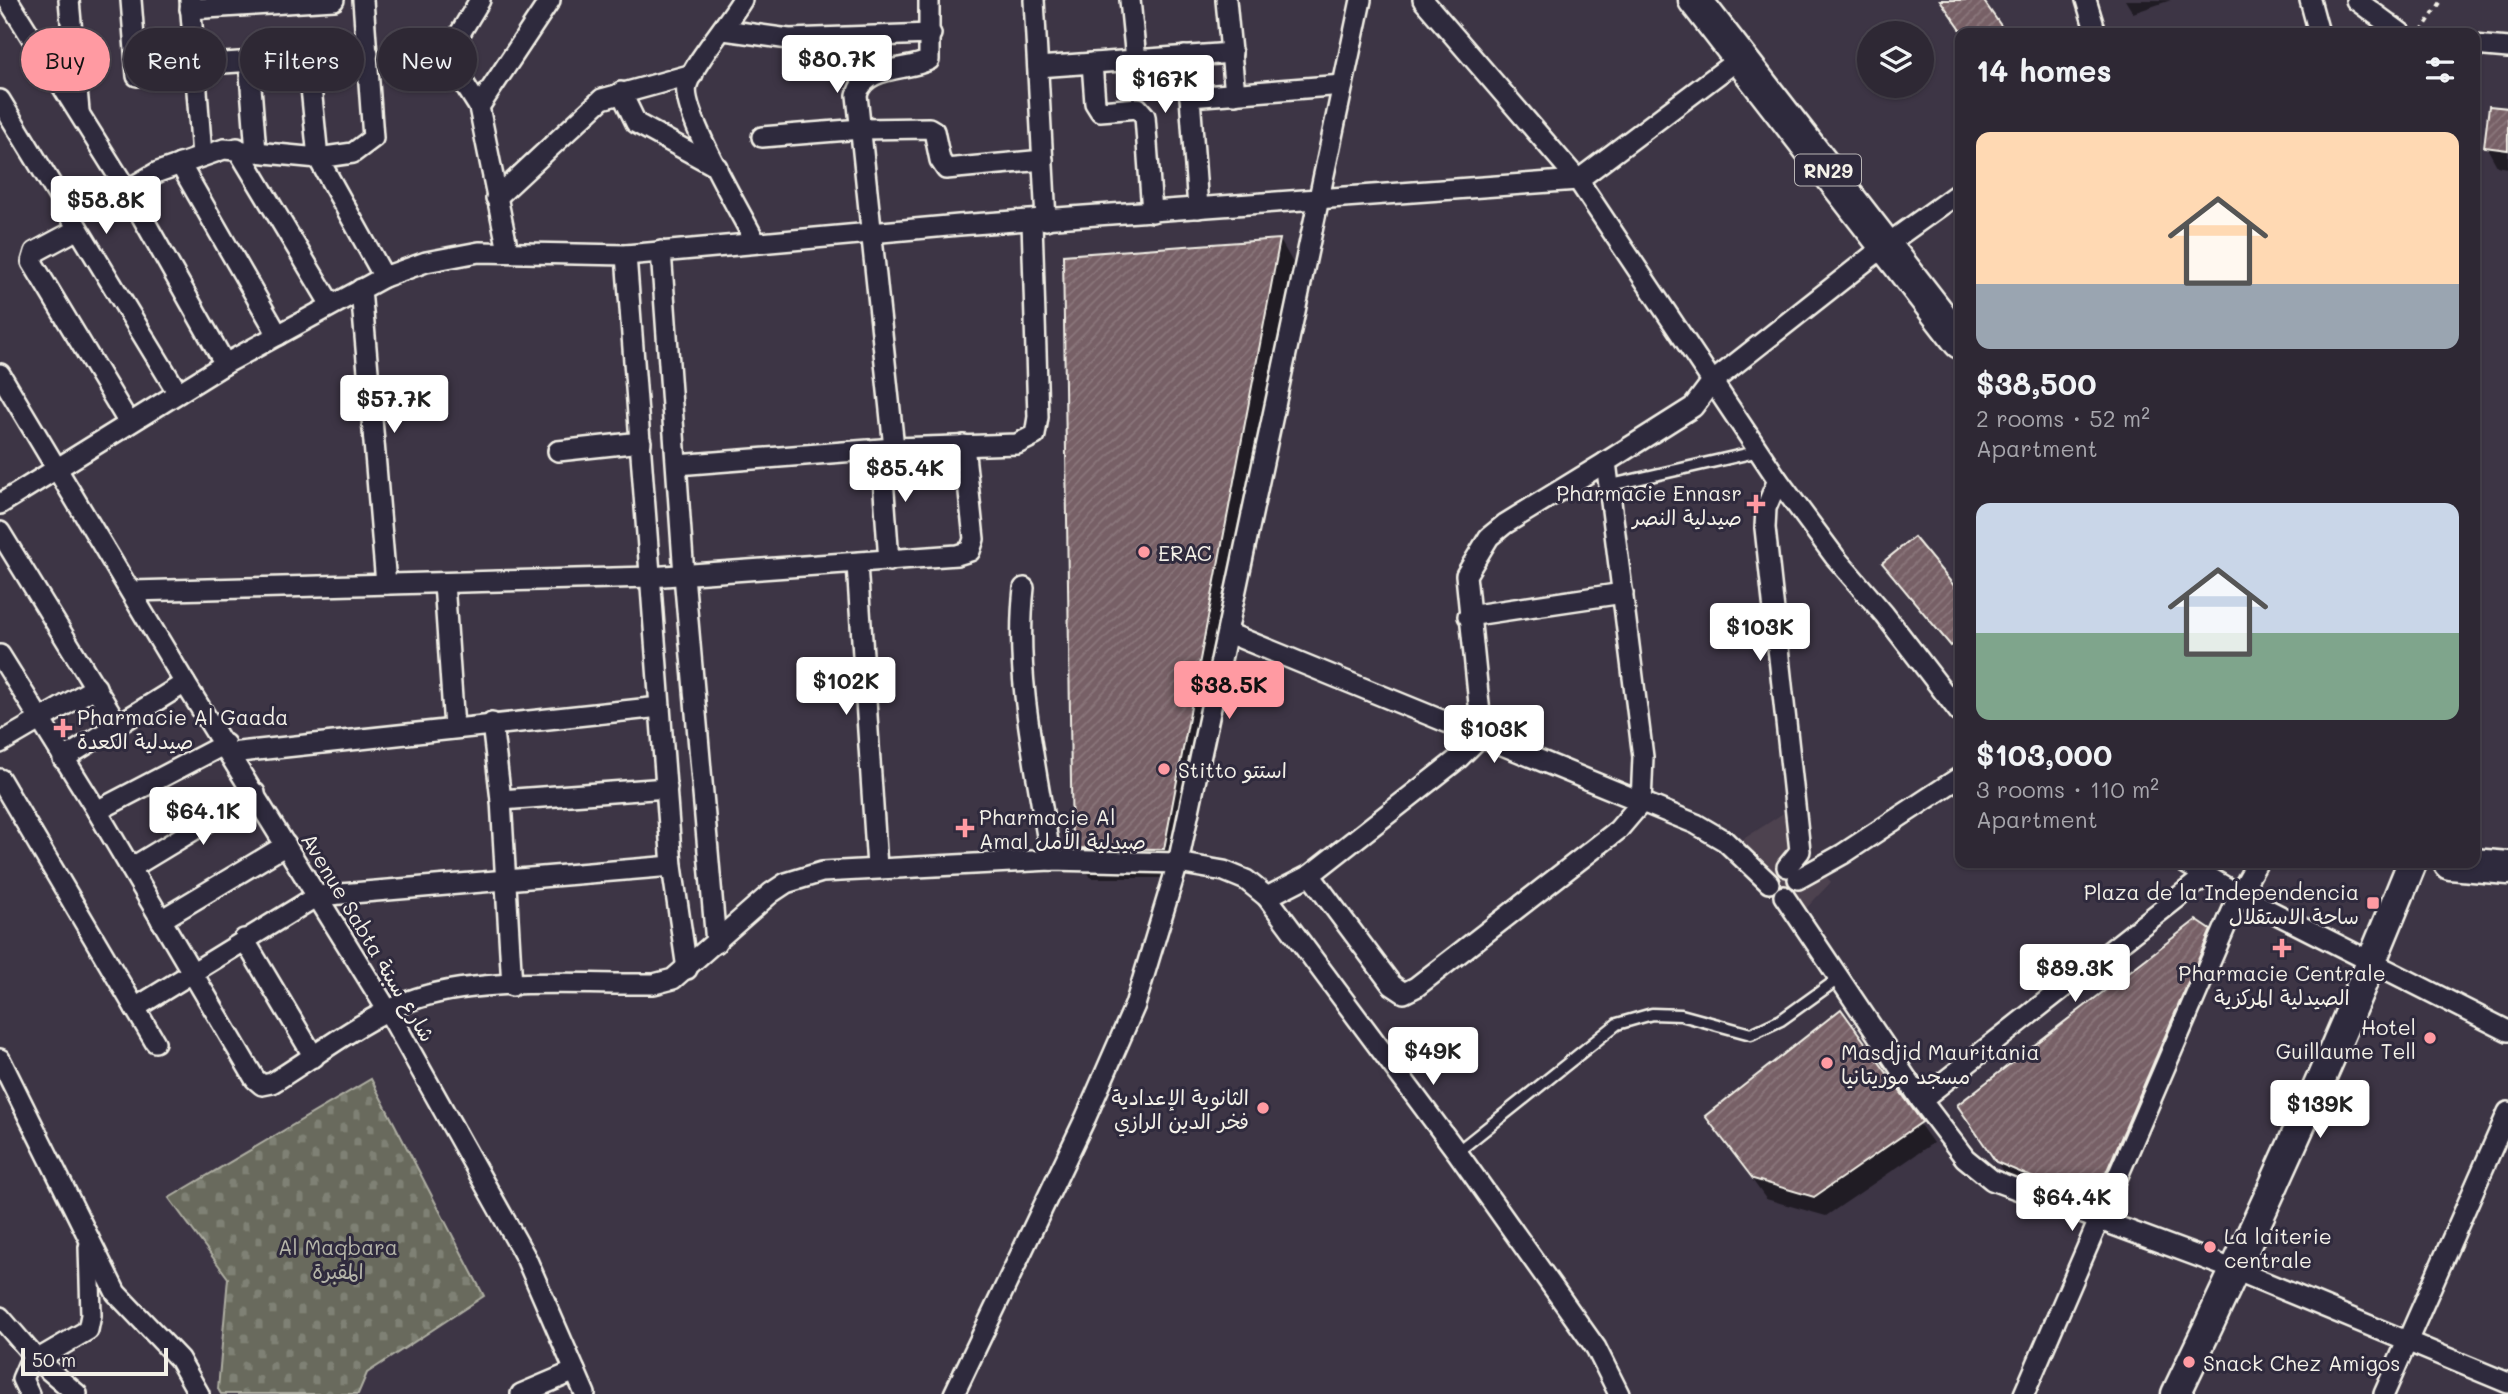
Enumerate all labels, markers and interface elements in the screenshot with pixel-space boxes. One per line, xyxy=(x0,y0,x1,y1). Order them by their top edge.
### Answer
map controls xyxy=(1857,21,1934,98)
button: layers xyxy=(1857,21,1934,98)
chip: Buy xyxy=(21,28,110,91)
chip: Rent xyxy=(124,28,226,91)
chip: Filters xyxy=(240,28,364,91)
chip: New xyxy=(378,28,477,91)
pin: $80.7K xyxy=(780,36,894,95)
text: $80.7K xyxy=(798,43,876,73)
text: 14 homes xyxy=(1976,50,2112,90)
icon: filters xyxy=(2421,51,2459,89)
pin: $167K xyxy=(1116,55,1214,115)
text: $167K xyxy=(1132,63,1198,93)
road number: RN29 xyxy=(1795,154,1861,186)
pin: $58.8K xyxy=(49,176,163,236)
icon: home xyxy=(2155,178,2281,304)
text: $58.8K xyxy=(67,184,145,214)
text: $38,500 xyxy=(1976,363,2096,403)
pin: $57.7K xyxy=(337,376,451,435)
text: $57.7K xyxy=(356,383,432,413)
text: 2 rooms · 52 m² xyxy=(1976,403,2150,433)
text: Apartment xyxy=(1976,433,2098,463)
pin: $85.4K xyxy=(848,444,962,504)
text: $85.4K xyxy=(866,452,944,482)
place label: Pharmacie Ennasr صيدلية النصر xyxy=(1556,479,1742,530)
marker: Pharmacie Ennasr صيدلية النصر xyxy=(1748,496,1764,512)
place label: ERAC xyxy=(1158,539,1212,566)
marker: ERAC xyxy=(1136,544,1152,560)
icon: home xyxy=(2155,549,2281,675)
pin: $103K xyxy=(1711,604,1809,663)
text: $103K xyxy=(1726,611,1794,641)
pin: $102K xyxy=(797,658,895,717)
pin: $38.5K xyxy=(1172,662,1286,721)
text: $102K xyxy=(812,665,880,695)
text: $38.5K xyxy=(1190,669,1268,699)
place label: Pharmacie Al Gaada صيدلية الكعدة xyxy=(77,703,288,754)
pin: $103K xyxy=(1445,706,1543,765)
text: $103K xyxy=(1460,713,1528,743)
marker: Pharmacie Al Gaada صيدلية الكعدة xyxy=(55,720,71,736)
text: $103,000 xyxy=(1976,734,2112,774)
place label: Stitto استتو xyxy=(1178,756,1287,784)
marker: Stitto استتو xyxy=(1156,761,1172,777)
text: 3 rooms · 110 m² xyxy=(1976,774,2159,804)
pin: $64.1K xyxy=(146,788,260,847)
text: $64.1K xyxy=(165,795,241,825)
place label: Pharmacie Al Amal صيدلية الأمل xyxy=(979,803,1146,854)
text: Apartment xyxy=(1976,804,2098,834)
marker: Pharmacie Al Amal صيدلية الأمل xyxy=(957,820,973,836)
street label: Avenue Sabta شارع سبتة xyxy=(293,828,442,1048)
place label: Plaza de la Independencia ساحة الاستقلال xyxy=(2084,878,2359,929)
marker: Plaza de la Independencia ساحة الاستقلال xyxy=(2365,895,2381,911)
marker: Pharmacie Centrale الصيدلية المركزية xyxy=(2274,940,2290,956)
pin: $89.3K xyxy=(2018,944,2132,1004)
text: $89.3K xyxy=(2036,952,2114,982)
place label: Pharmacie Centrale الصيدلية المركزية xyxy=(2178,959,2386,1010)
place label: Hotel Guillaume Tell xyxy=(2276,1013,2416,1064)
pin: $49K xyxy=(1392,1028,1474,1087)
marker: Hotel Guillaume Tell xyxy=(2422,1030,2438,1046)
text: $49K xyxy=(1404,1035,1462,1065)
place label: Masdjid Mauritania مسجد موريتانيا xyxy=(1841,1038,2040,1090)
marker: Masdjid Mauritania مسجد موريتانيا xyxy=(1819,1055,1835,1071)
pin: $139K xyxy=(2271,1080,2369,1140)
place label: الثانوية الإعدادية فخر الدين الرازي xyxy=(1111,1083,1249,1137)
text: $139K xyxy=(2286,1088,2354,1118)
marker: الثانوية الإعدادية فخر الدين الرازي xyxy=(1255,1100,1271,1116)
pin: $64.4K xyxy=(2015,1174,2129,1233)
text: $64.4K xyxy=(2032,1181,2112,1211)
place label: La laiterie centrale xyxy=(2224,1222,2332,1273)
park label: Al Maqbara المقبرة xyxy=(278,1233,398,1285)
marker: La laiterie centrale xyxy=(2202,1239,2218,1255)
scale bar xyxy=(21,1345,168,1377)
text: 50 m xyxy=(32,1347,76,1372)
place label: Snack Chez Amigos xyxy=(2203,1349,2401,1376)
marker: Snack Chez Amigos xyxy=(2181,1354,2197,1370)

